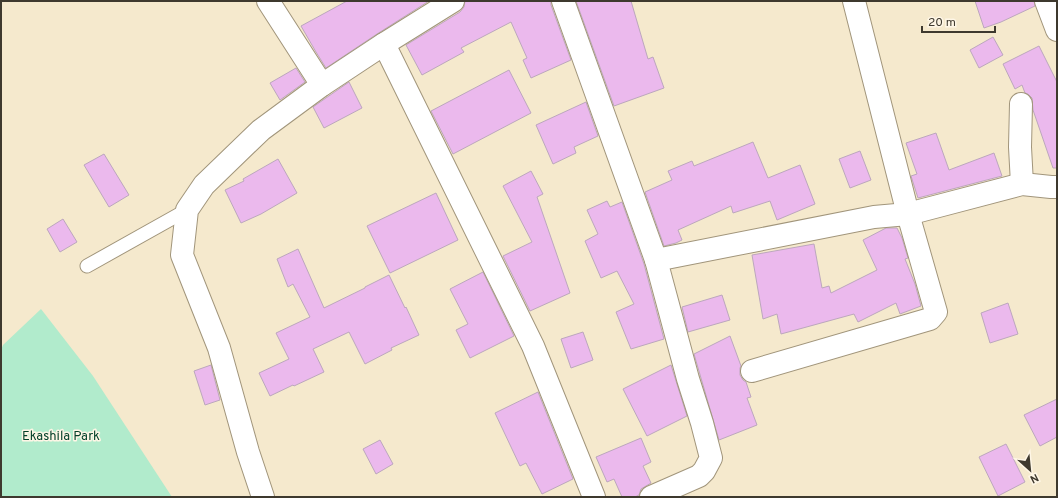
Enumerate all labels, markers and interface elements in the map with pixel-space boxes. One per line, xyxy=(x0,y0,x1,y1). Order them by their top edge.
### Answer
scale bar xyxy=(922,8,995,34)
text: 20 m xyxy=(928,15,956,31)
park label: Ekashila Park xyxy=(22,429,100,445)
north arrow xyxy=(1010,450,1050,490)
text: N xyxy=(1027,470,1041,486)

